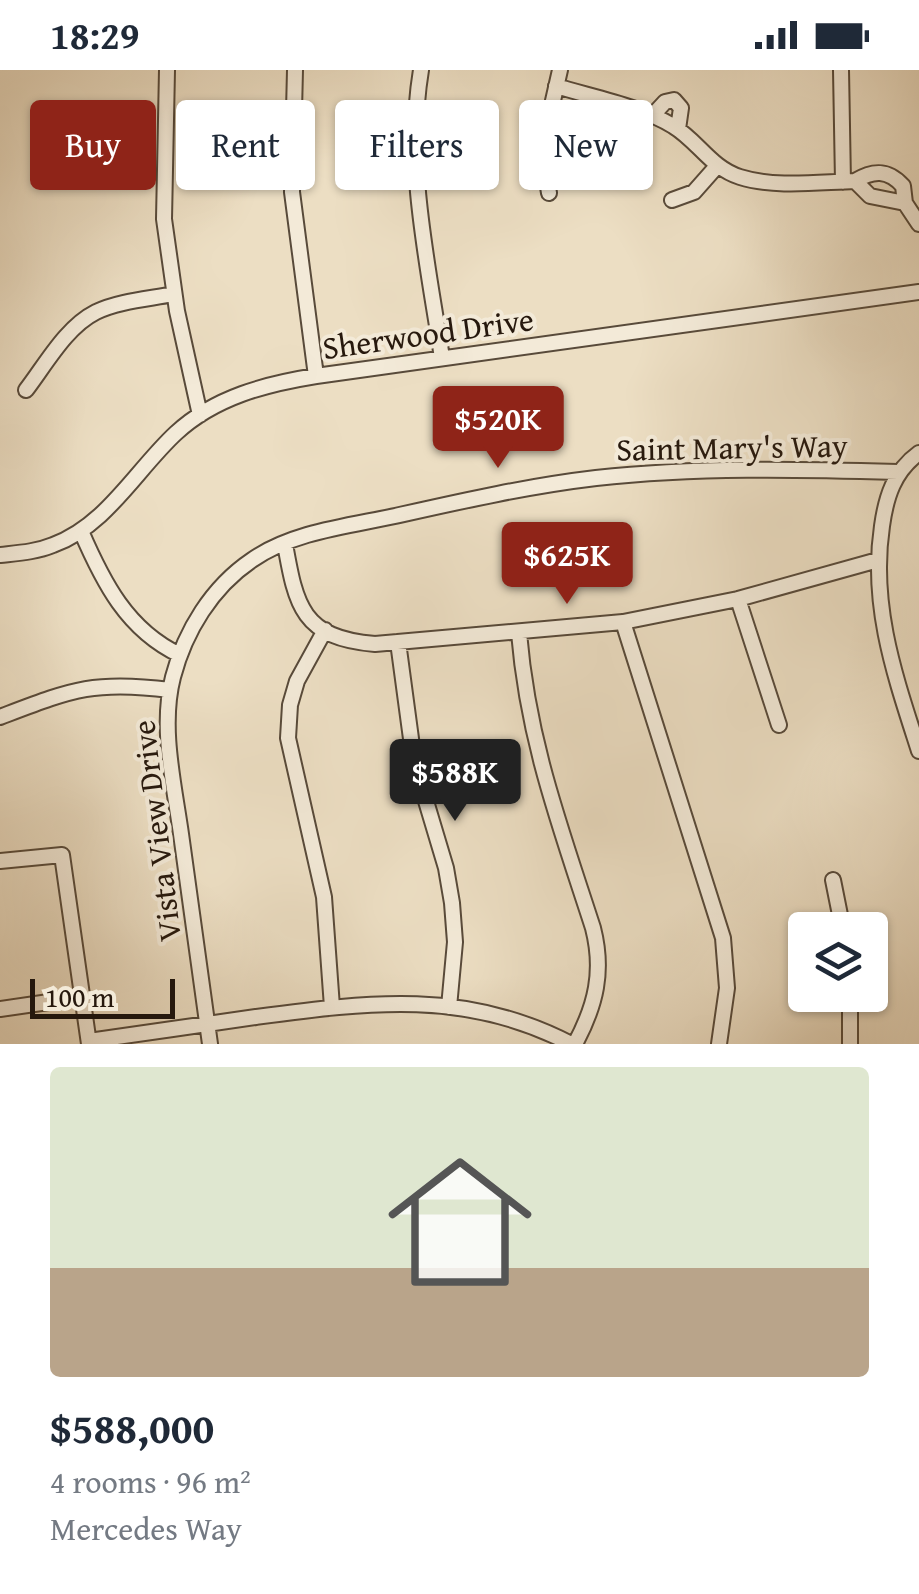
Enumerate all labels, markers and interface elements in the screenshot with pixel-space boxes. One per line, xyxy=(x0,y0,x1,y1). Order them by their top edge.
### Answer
text: 18:29 xyxy=(50,7,140,63)
chip: Buy xyxy=(30,100,156,190)
chip: Rent xyxy=(176,100,315,190)
chip: Filters xyxy=(335,100,499,190)
chip: New xyxy=(519,100,653,190)
street label: Sherwood Drive xyxy=(319,295,537,371)
pin: $520K xyxy=(428,386,568,471)
text: $520K xyxy=(455,395,541,442)
street label: Saint Mary's Way xyxy=(616,421,848,473)
pin: $625K xyxy=(497,522,637,607)
text: $625K xyxy=(524,531,610,578)
street label: Vista View Drive xyxy=(119,718,193,944)
pin: $588K xyxy=(385,739,525,824)
text: $588K xyxy=(412,748,498,795)
map controls xyxy=(788,912,888,1012)
button: layers xyxy=(788,912,888,1012)
scale bar xyxy=(30,974,175,1018)
text: 100 m xyxy=(45,976,114,1017)
icon: home xyxy=(370,1132,550,1312)
text: $588,000 xyxy=(50,1397,214,1458)
text: 4 rooms · 96 m² xyxy=(50,1458,251,1505)
text: Mercedes Way xyxy=(50,1505,242,1552)

